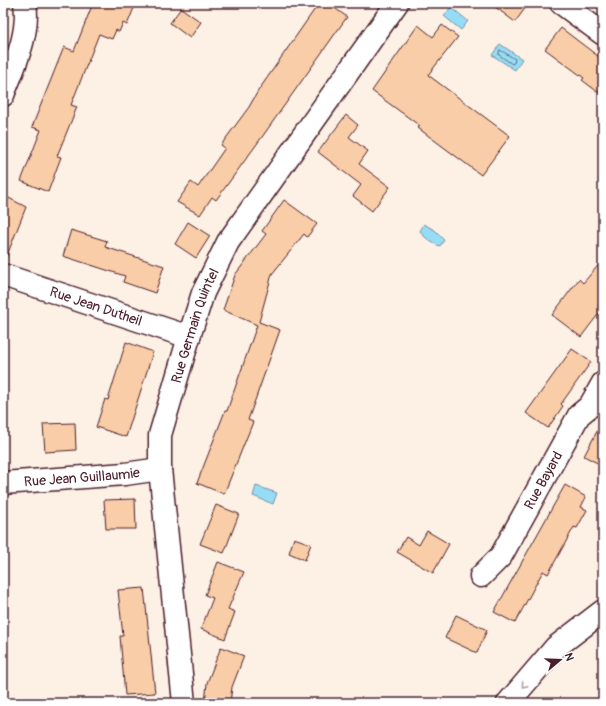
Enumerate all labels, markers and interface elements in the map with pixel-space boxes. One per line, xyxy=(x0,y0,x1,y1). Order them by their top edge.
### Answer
street label: Rue Germain Quintel xyxy=(168,266,223,385)
street label: Rue Jean Dutheil xyxy=(47,283,144,330)
street label: Rue Bayard xyxy=(521,448,566,512)
street label: Rue Jean Guillaumie xyxy=(23,464,141,490)
north arrow xyxy=(540,640,580,680)
text: N xyxy=(562,651,577,663)
one-way arrow xyxy=(521,680,528,688)

